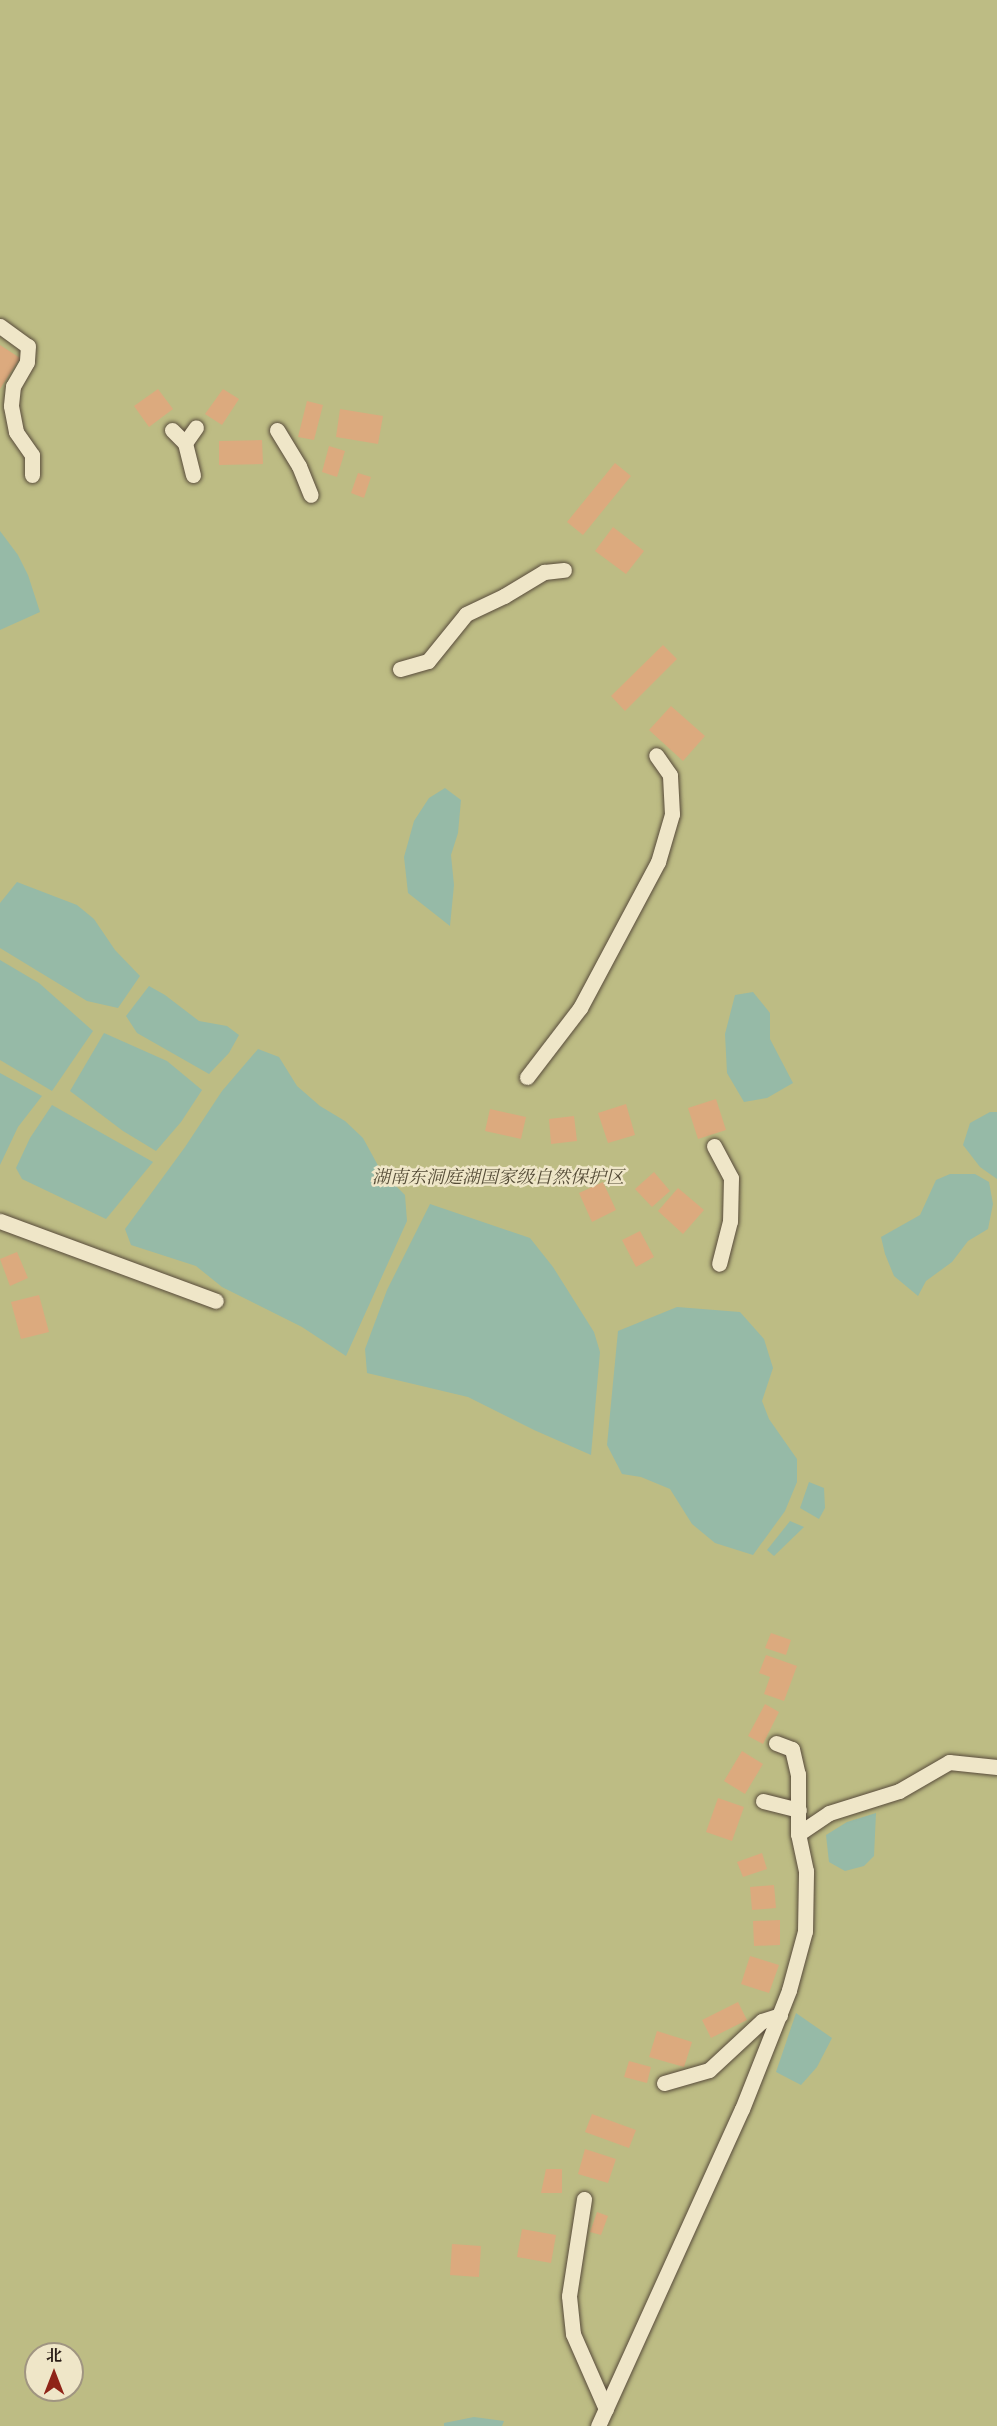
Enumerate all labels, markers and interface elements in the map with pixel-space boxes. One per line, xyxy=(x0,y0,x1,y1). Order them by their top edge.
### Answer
park label: 湖南东洞庭湖国家级自然保护区 xyxy=(372,1166,624,1188)
north arrow xyxy=(24,2342,84,2402)
text: 北 xyxy=(46,2346,62,2365)

